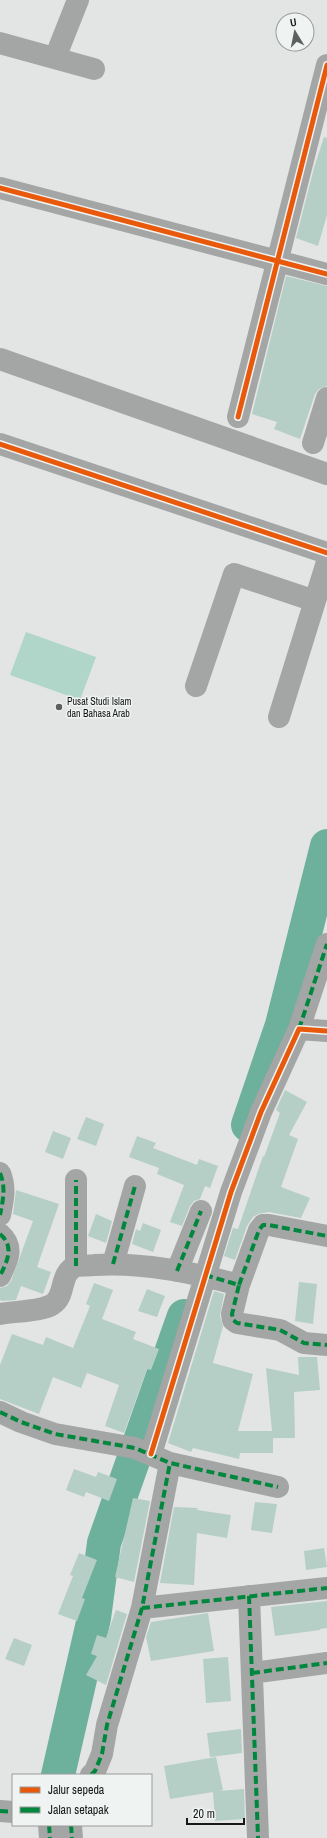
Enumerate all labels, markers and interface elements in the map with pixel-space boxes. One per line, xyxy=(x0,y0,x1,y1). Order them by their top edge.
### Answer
north arrow xyxy=(275,12,315,52)
text: U xyxy=(289,15,298,30)
place label: Pusat Studi Islam dan Bahasa Arab xyxy=(67,695,131,720)
marker: Pusat Studi Islam dan Bahasa Arab xyxy=(54,702,64,712)
legend xyxy=(12,1774,152,1826)
text: Jalur sepeda xyxy=(48,1782,105,1798)
scale bar xyxy=(187,1800,244,1826)
text: Jalan setapak xyxy=(48,1802,109,1818)
text: 20 m xyxy=(193,1806,215,1822)

